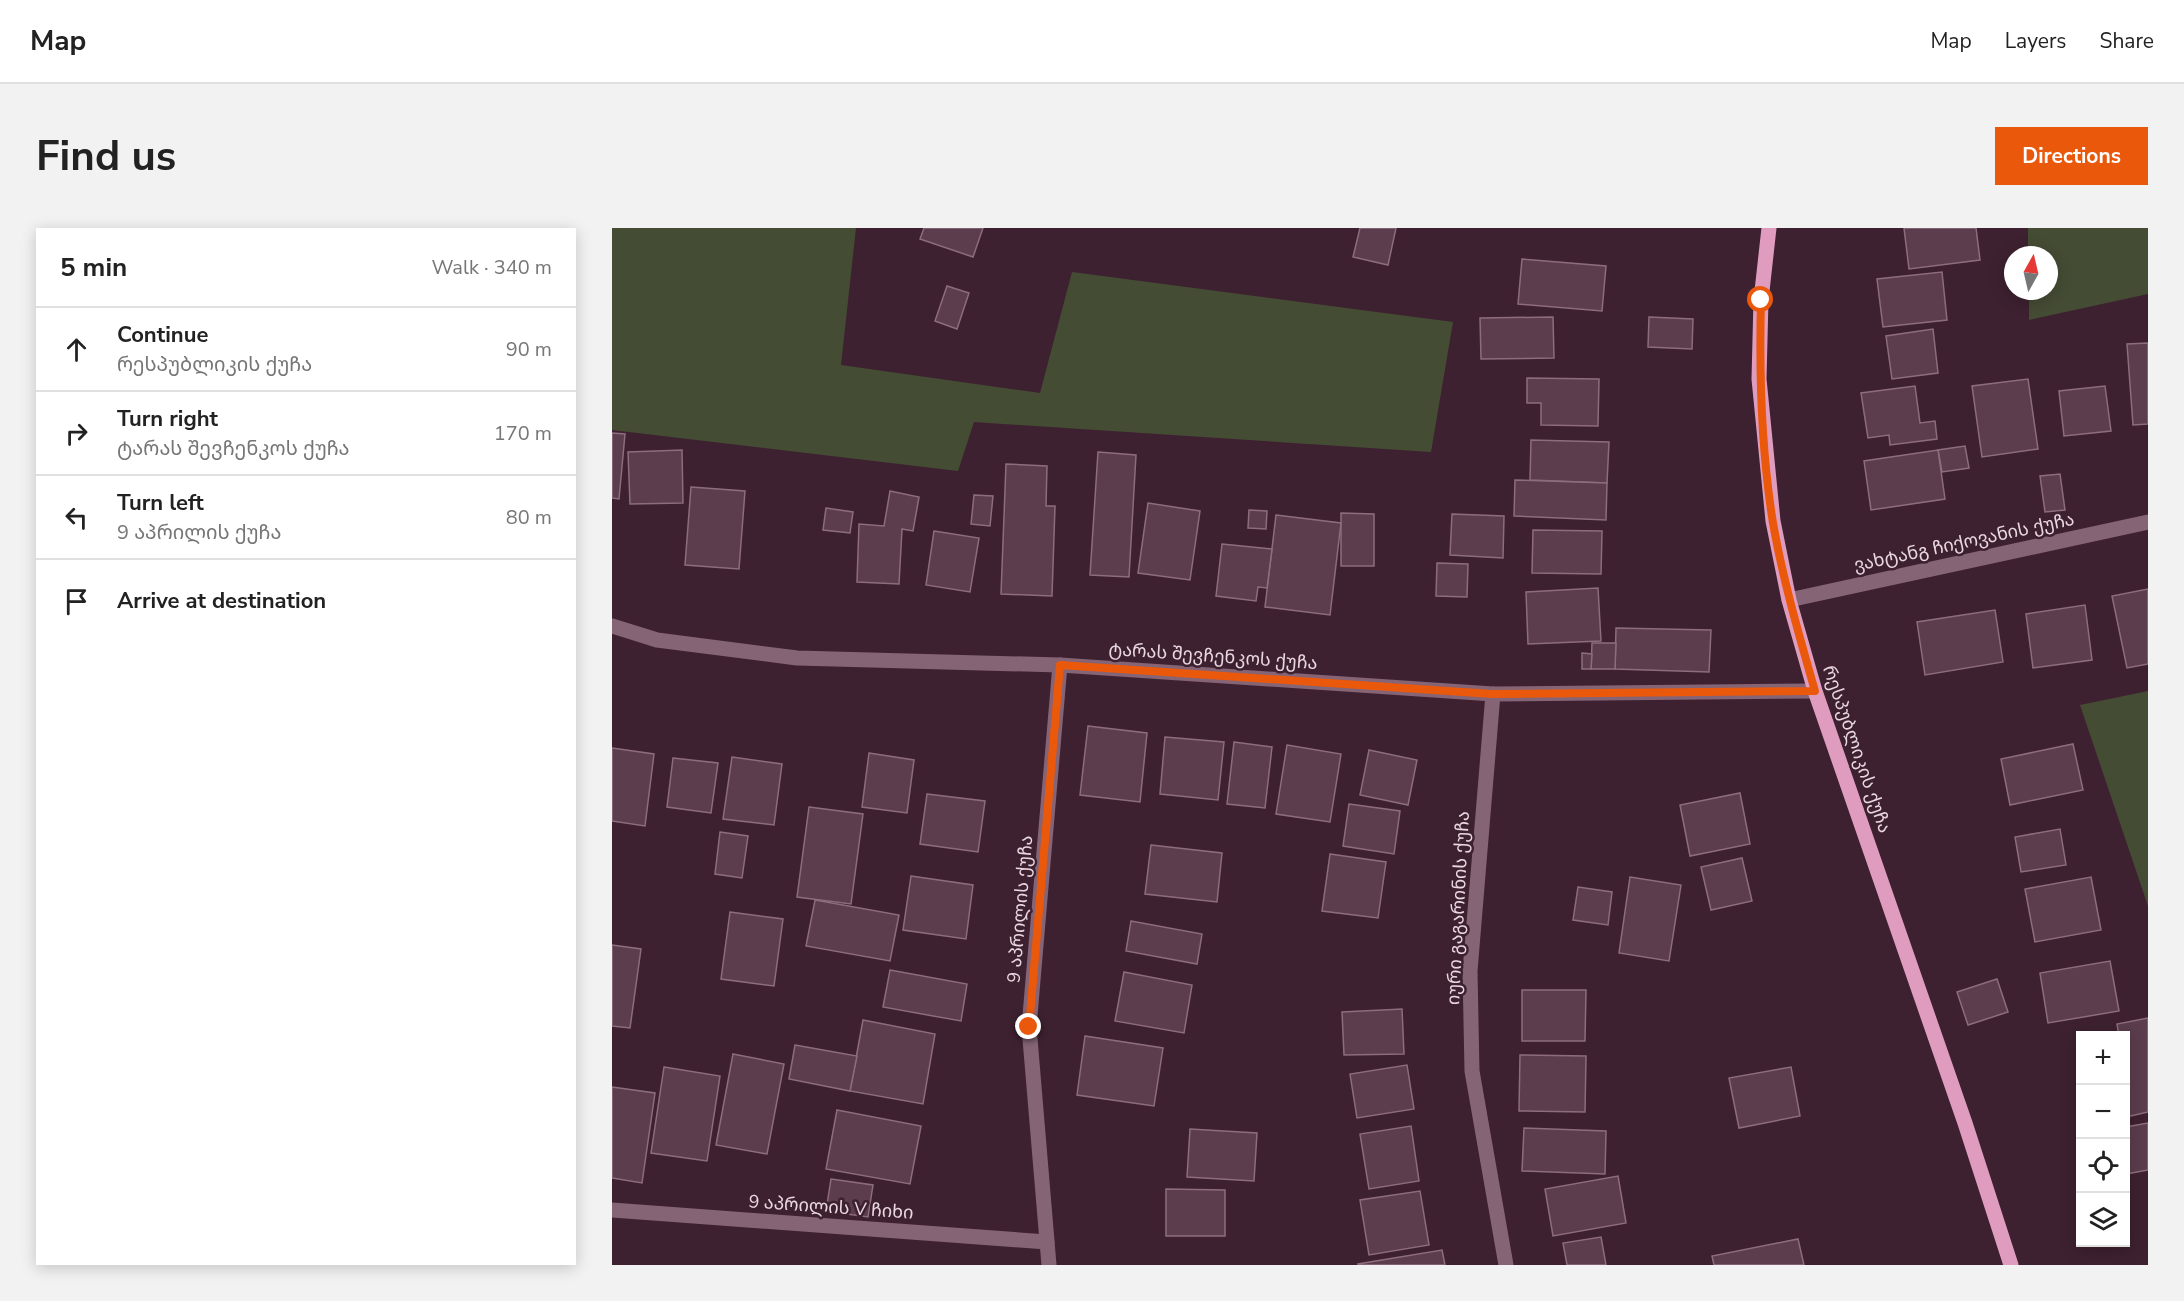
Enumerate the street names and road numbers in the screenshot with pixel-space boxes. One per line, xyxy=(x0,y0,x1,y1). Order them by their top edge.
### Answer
street label: ვახტანგ ჩიქოვანის ქუჩა xyxy=(1851,507,2077,577)
street label: ტარას შევჩენკოს ქუჩა xyxy=(1108,637,1318,675)
street label: რესპუბლიკის ქუჩა xyxy=(1817,662,1897,836)
street label: იური გაგარინის ქუჩა xyxy=(1441,810,1475,1006)
street label: 9 აპრილის ქუჩა xyxy=(1002,834,1038,984)
street label: 9 აპრილის V ჩიხი xyxy=(748,1189,914,1225)

